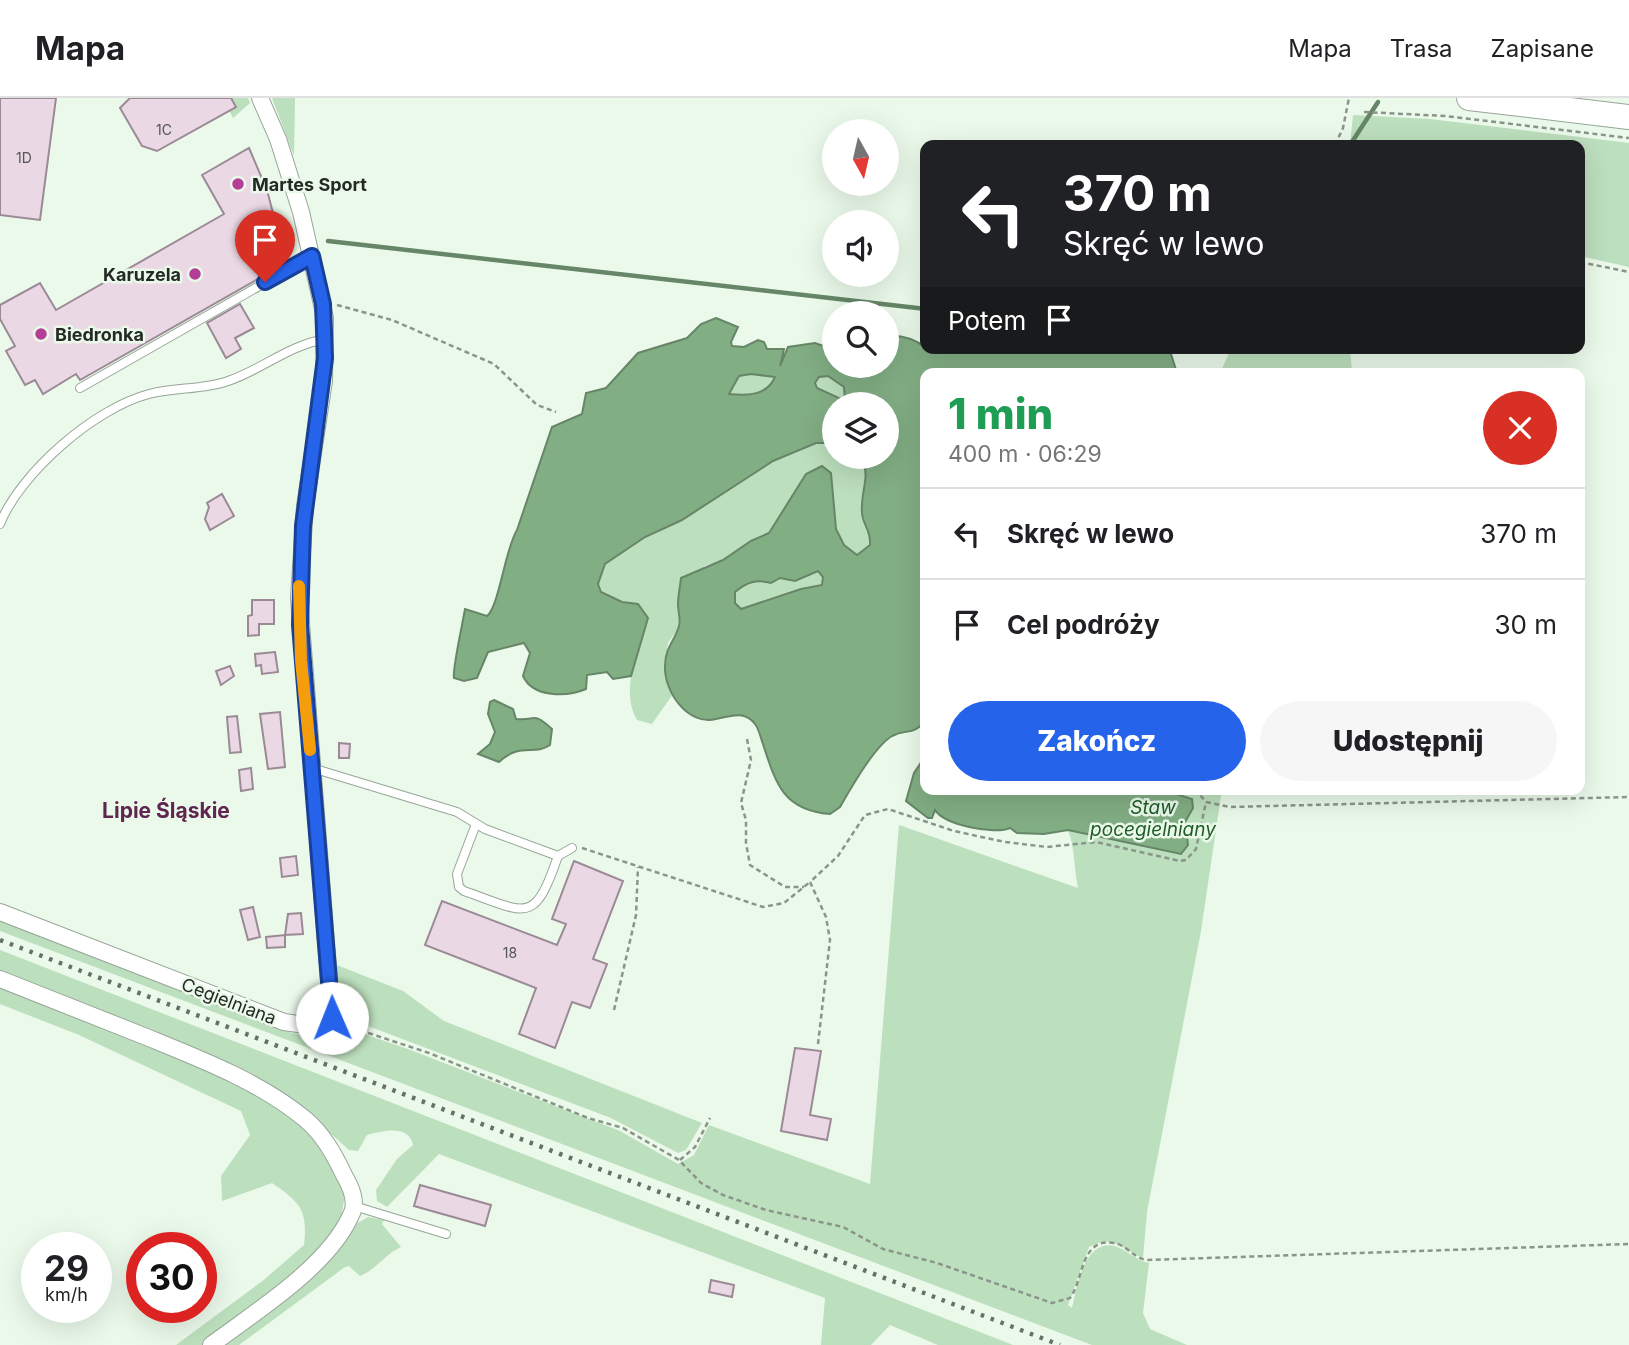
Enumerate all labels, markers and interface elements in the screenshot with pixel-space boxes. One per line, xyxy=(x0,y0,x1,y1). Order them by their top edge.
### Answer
text: Mapa xyxy=(35,28,125,68)
text: Mapa xyxy=(1288,34,1352,63)
text: Trasa xyxy=(1390,34,1453,63)
text: Zapisane xyxy=(1491,34,1594,63)
north arrow xyxy=(822,119,900,196)
map controls xyxy=(822,119,899,469)
house number: 1C xyxy=(156,121,172,138)
house number: 1D xyxy=(16,149,32,166)
text: 370 m xyxy=(1063,164,1212,223)
icon: left xyxy=(948,168,1039,259)
place label: Martes Sport xyxy=(252,174,367,195)
marker: Martes Sport xyxy=(230,176,246,192)
pin xyxy=(235,210,295,282)
button: sound xyxy=(822,210,899,287)
icon: arrive xyxy=(246,221,284,259)
text: Skręć w lewo xyxy=(1063,224,1264,263)
place label: Karuzela xyxy=(103,264,181,285)
marker: Karuzela xyxy=(187,266,203,282)
button: search xyxy=(822,301,899,378)
icon: arrive xyxy=(1040,301,1078,339)
text: Potem xyxy=(948,305,1026,336)
place label: Biedronka xyxy=(55,324,144,345)
marker: Biedronka xyxy=(33,326,49,342)
text: 1 min xyxy=(948,388,1053,439)
button: close xyxy=(1483,391,1557,465)
button: layers xyxy=(822,392,899,469)
text: 400 m · 06:29 xyxy=(948,440,1102,468)
icon: left xyxy=(948,515,986,553)
text: Skręć w lewo xyxy=(1007,518,1174,549)
text: 370 m xyxy=(1480,518,1557,549)
icon: arrive xyxy=(948,606,986,644)
text: Cel podróży xyxy=(1007,609,1160,640)
text: 30 m xyxy=(1494,609,1557,640)
button: Zakończ xyxy=(948,701,1246,781)
button: Udostępnij xyxy=(1260,701,1557,781)
water label: Staw pocegielniany xyxy=(1089,796,1217,841)
district label: Lipie Śląskie xyxy=(102,797,230,823)
house number: 18 xyxy=(503,944,517,961)
street label: Cegielniana xyxy=(179,973,279,1029)
position arrow xyxy=(295,981,369,1055)
speed limit sign: 30 xyxy=(126,1232,217,1323)
text: 29 xyxy=(44,1247,89,1289)
text: km/h xyxy=(45,1284,88,1305)

